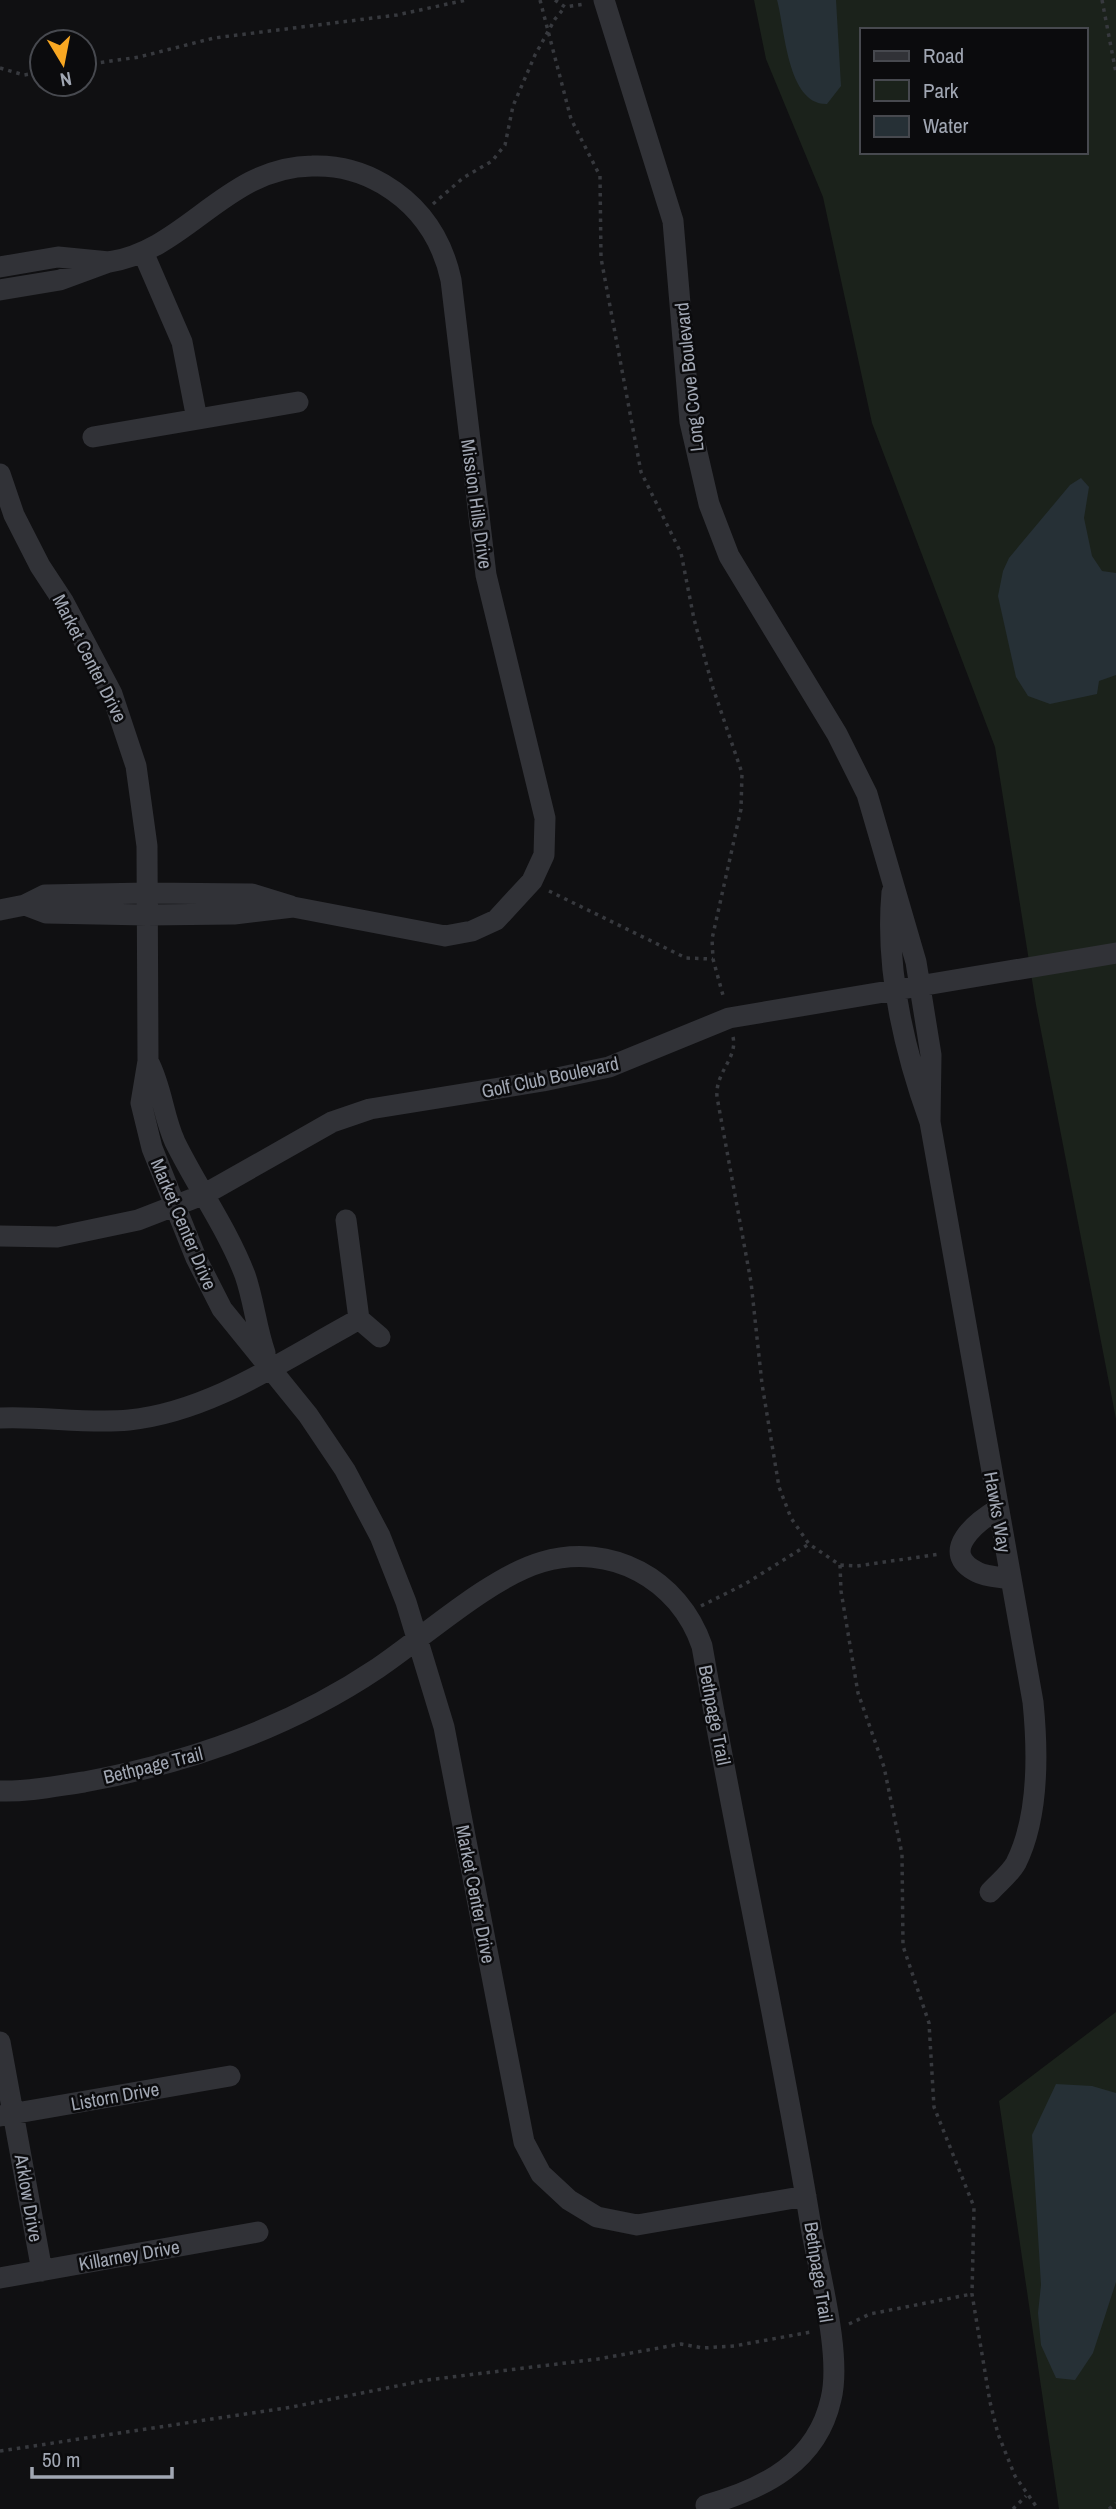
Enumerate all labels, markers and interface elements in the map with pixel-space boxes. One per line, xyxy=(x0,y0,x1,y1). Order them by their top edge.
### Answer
north arrow xyxy=(28,28,98,98)
legend xyxy=(860,28,1088,154)
text: Road xyxy=(923,41,964,70)
text: N xyxy=(58,66,74,94)
text: Park xyxy=(923,76,959,105)
text: Water xyxy=(923,111,969,140)
street label: Long Cove Boulevard xyxy=(668,301,710,453)
street label: Mission Hills Drive xyxy=(455,437,499,571)
street label: Market Center Drive xyxy=(47,590,133,726)
street label: Golf Club Boulevard xyxy=(479,1050,621,1104)
street label: Market Center Drive xyxy=(145,1154,223,1294)
street label: Hawks Way xyxy=(978,1470,1018,1555)
street label: Bethpage Trail xyxy=(693,1663,737,1767)
street label: Bethpage Trail xyxy=(101,1740,205,1790)
street label: Market Center Drive xyxy=(450,1823,502,1965)
street label: Listorn Drive xyxy=(69,2075,161,2117)
street label: Arklow Drive xyxy=(8,2151,49,2244)
street label: Bethpage Trail xyxy=(798,2220,840,2324)
street label: Killarney Drive xyxy=(76,2233,182,2277)
scale bar xyxy=(32,2436,172,2480)
text: 50 m xyxy=(42,2445,80,2474)

